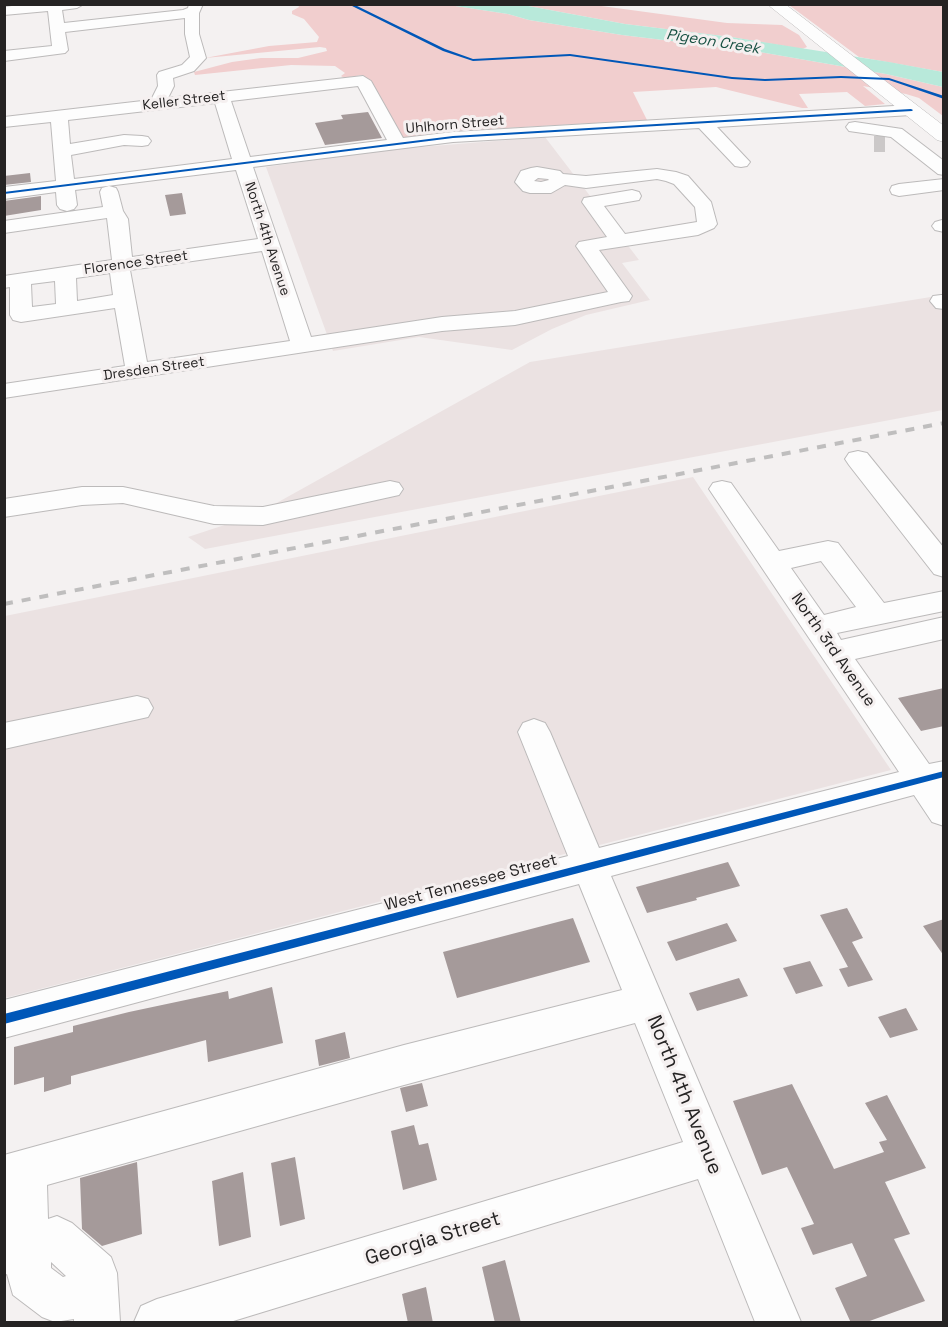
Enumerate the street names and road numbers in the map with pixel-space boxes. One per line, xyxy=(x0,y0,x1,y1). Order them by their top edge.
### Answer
street label: Keller Street xyxy=(142,88,226,114)
street label: Uhlhorn Street xyxy=(405,112,505,138)
street label: North 4th Avenue xyxy=(241,180,293,298)
street label: Florence Street xyxy=(83,247,189,279)
street label: Dresden Street xyxy=(102,354,206,384)
street label: North 3rd Avenue xyxy=(787,590,879,710)
street label: West Tennessee Street xyxy=(382,851,560,915)
street label: North 4th Avenue xyxy=(641,1012,727,1178)
street label: Georgia Street xyxy=(363,1207,503,1271)

